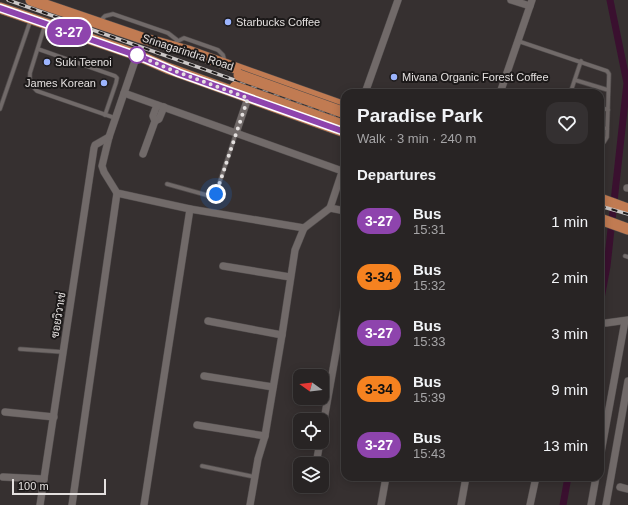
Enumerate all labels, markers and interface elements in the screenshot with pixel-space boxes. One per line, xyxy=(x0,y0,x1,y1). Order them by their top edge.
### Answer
place label: Starbucks Coffee xyxy=(236,16,320,28)
marker: Starbucks Coffee xyxy=(223,17,233,27)
line badge: 3-27 xyxy=(41,19,97,45)
text: 3-27 xyxy=(55,24,83,40)
street label: Srinagarindra Road xyxy=(141,32,235,72)
unlabelled marker xyxy=(128,46,146,64)
place label: Suki Teenoi xyxy=(55,56,112,68)
marker: Suki Teenoi xyxy=(42,57,52,67)
place label: Mivana Organic Forest Coffee xyxy=(402,71,549,83)
marker: Mivana Organic Forest Coffee xyxy=(389,72,399,82)
place label: James Korean xyxy=(25,77,96,89)
marker: James Korean xyxy=(99,78,109,88)
button: heart xyxy=(546,102,588,144)
text: Paradise Park xyxy=(357,105,483,126)
text: Walk · 3 min · 240 m xyxy=(357,131,476,146)
text: Departures xyxy=(357,166,436,183)
your location xyxy=(206,184,226,204)
text: Bus xyxy=(413,205,441,222)
text: 3-27 xyxy=(365,213,393,229)
text: 1 min xyxy=(551,213,588,230)
text: 15:31 xyxy=(413,222,446,237)
text: Bus xyxy=(413,261,441,278)
text: 3-34 xyxy=(365,269,393,285)
text: 2 min xyxy=(551,269,588,286)
text: 15:32 xyxy=(413,278,446,293)
street label: ซอยวิวาเช่ xyxy=(47,291,68,339)
text: Bus xyxy=(413,317,441,334)
text: 3-27 xyxy=(365,325,393,341)
text: 3 min xyxy=(551,325,588,342)
text: 15:33 xyxy=(413,334,446,349)
north arrow xyxy=(293,369,329,405)
map controls xyxy=(293,369,329,493)
text: Bus xyxy=(413,373,441,390)
text: 3-34 xyxy=(365,381,393,397)
text: 9 min xyxy=(551,381,588,398)
text: 15:39 xyxy=(413,390,446,405)
button: locate xyxy=(293,413,329,449)
text: Bus xyxy=(413,429,441,446)
text: 3-27 xyxy=(365,437,393,453)
text: 13 min xyxy=(543,437,588,454)
text: 15:43 xyxy=(413,446,446,461)
button: layers xyxy=(293,457,329,493)
scale bar xyxy=(12,477,106,496)
text: 100 m xyxy=(18,480,49,492)

